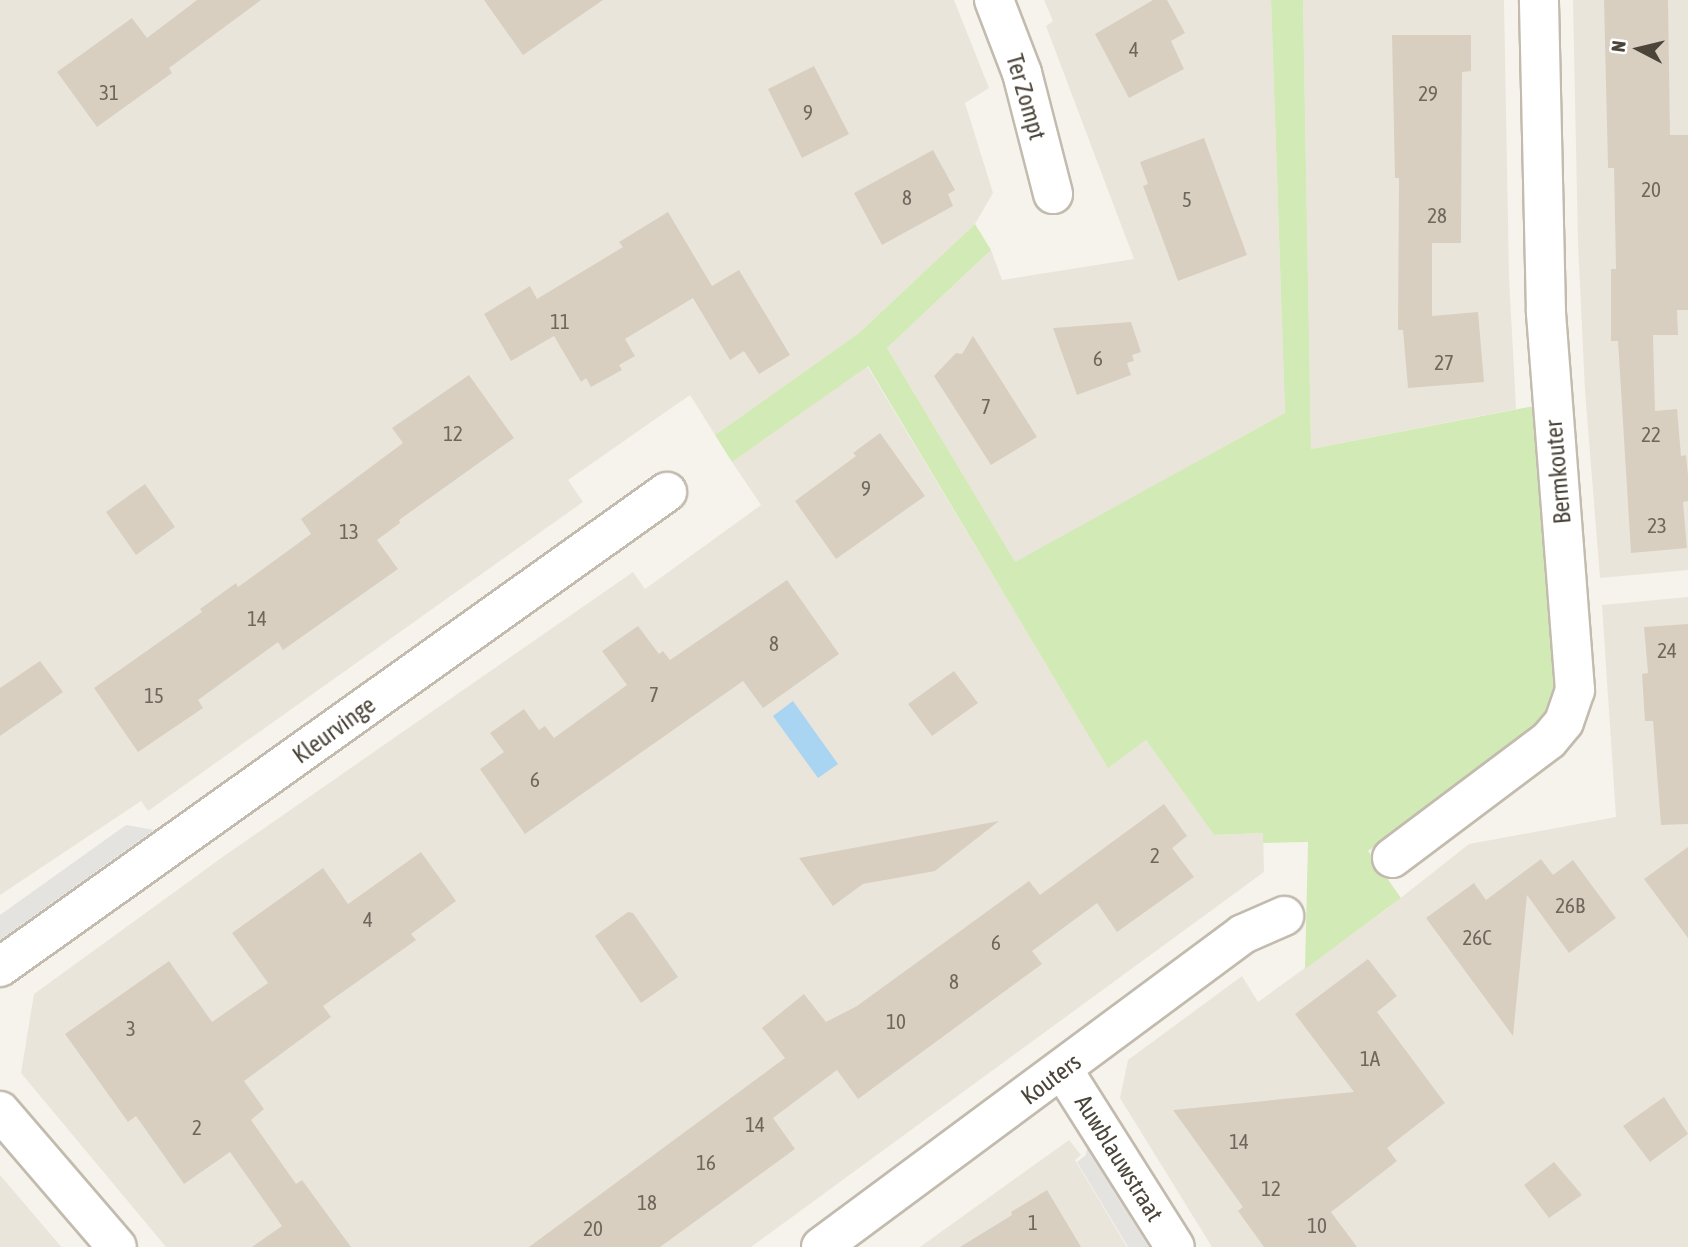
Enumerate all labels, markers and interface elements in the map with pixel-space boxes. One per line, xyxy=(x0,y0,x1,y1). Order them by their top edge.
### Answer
north arrow xyxy=(1604,14,1674,84)
house number: 4 xyxy=(1129,36,1139,62)
text: N xyxy=(1607,40,1630,53)
street label: Ter Zompt xyxy=(1000,51,1052,143)
house number: 31 xyxy=(99,79,119,105)
house number: 29 xyxy=(1418,80,1438,106)
house number: 9 xyxy=(803,99,813,125)
house number: 20 xyxy=(1641,176,1661,202)
house number: 8 xyxy=(902,184,912,210)
house number: 5 xyxy=(1182,186,1192,212)
house number: 28 xyxy=(1427,202,1447,228)
house number: 11 xyxy=(550,308,570,334)
house number: 6 xyxy=(1093,345,1103,371)
house number: 27 xyxy=(1434,349,1454,375)
house number: 7 xyxy=(981,393,991,419)
street label: Bermkouter xyxy=(1539,419,1577,525)
house number: 12 xyxy=(443,420,463,446)
house number: 22 xyxy=(1641,421,1661,447)
house number: 9 xyxy=(861,475,871,501)
house number: 23 xyxy=(1647,512,1667,538)
house number: 13 xyxy=(339,518,359,544)
house number: 14 xyxy=(247,605,267,631)
house number: 8 xyxy=(769,630,779,656)
house number: 24 xyxy=(1657,637,1677,663)
house number: 7 xyxy=(649,681,659,707)
house number: 15 xyxy=(144,682,164,708)
street label: Kleurvinge xyxy=(287,690,381,770)
house number: 6 xyxy=(530,766,540,792)
house number: 2 xyxy=(1150,842,1160,868)
house number: 26B xyxy=(1555,892,1585,918)
house number: 4 xyxy=(363,906,373,932)
house number: 26C xyxy=(1462,924,1492,950)
house number: 6 xyxy=(991,929,1001,955)
house number: 8 xyxy=(949,968,959,994)
house number: 10 xyxy=(886,1008,906,1034)
house number: 3 xyxy=(126,1015,136,1041)
house number: 1A xyxy=(1360,1045,1380,1071)
street label: Kouters xyxy=(1015,1047,1087,1111)
street label: Auwblauwstraat xyxy=(1069,1089,1169,1227)
house number: 14 xyxy=(745,1111,765,1137)
house number: 2 xyxy=(192,1114,202,1140)
house number: 14 xyxy=(1229,1128,1249,1154)
house number: 16 xyxy=(696,1149,716,1175)
house number: 12 xyxy=(1261,1175,1281,1201)
house number: 18 xyxy=(637,1189,657,1215)
house number: 1 xyxy=(1028,1209,1038,1235)
house number: 10 xyxy=(1307,1212,1327,1238)
house number: 20 xyxy=(583,1215,603,1241)

